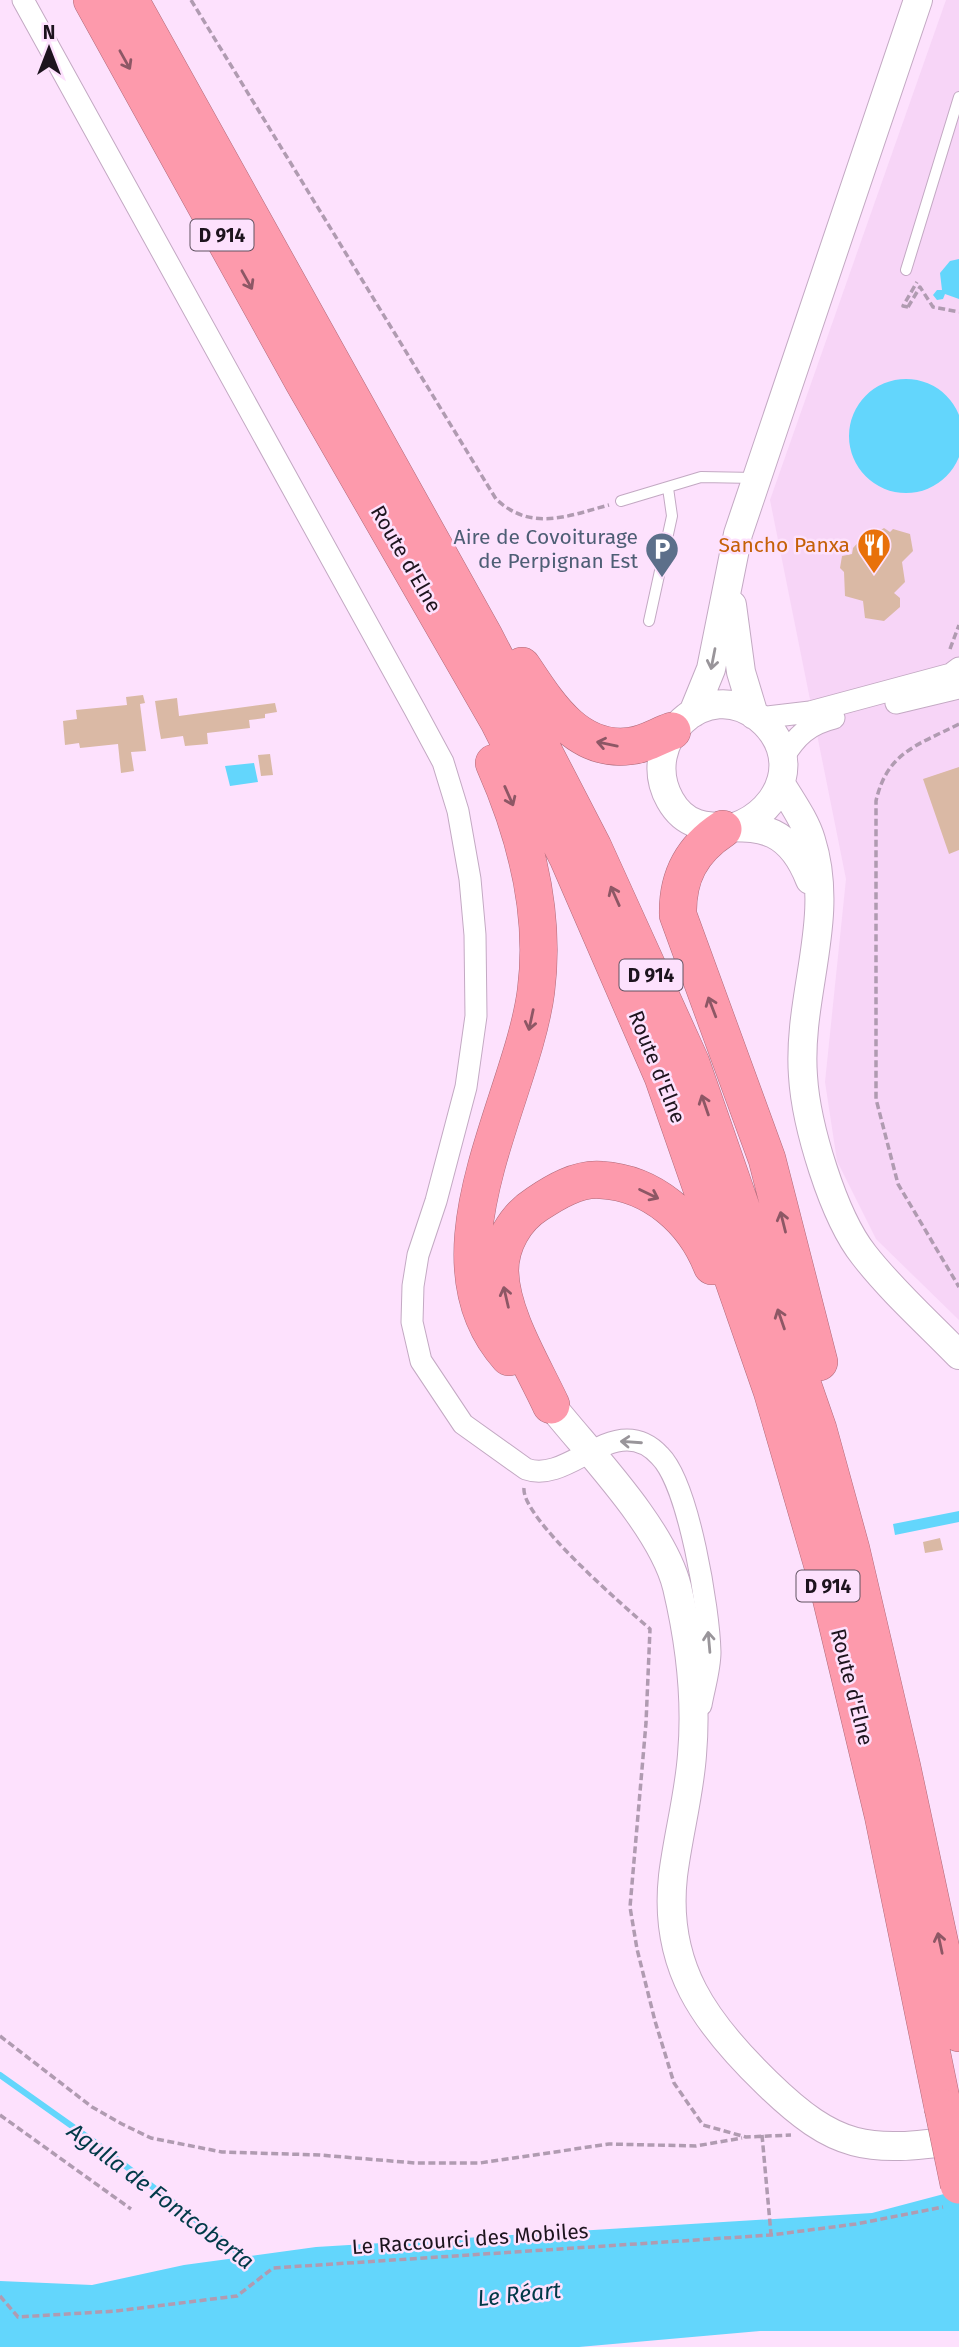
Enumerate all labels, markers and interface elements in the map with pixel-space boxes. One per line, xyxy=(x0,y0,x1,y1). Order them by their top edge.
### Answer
north arrow xyxy=(14,14,84,84)
text: N xyxy=(43,21,55,44)
one-way arrow xyxy=(118,49,132,69)
road number: D 914 xyxy=(190,219,254,250)
one-way arrow xyxy=(241,269,254,290)
street label: Route d'Elne xyxy=(365,501,447,617)
place label: Aire de Covoiturage de Perpignan Est xyxy=(454,524,638,574)
restaurant icon: Sancho Panxa xyxy=(855,526,893,575)
parking icon: Aire de Covoiturage de Perpignan Est xyxy=(643,530,681,579)
place label: Sancho Panxa xyxy=(719,532,850,558)
one-way arrow xyxy=(706,647,719,670)
one-way arrow xyxy=(596,737,618,750)
one-way arrow xyxy=(503,785,516,807)
one-way arrow xyxy=(608,886,621,907)
road number: D 914 xyxy=(620,959,682,990)
one-way arrow xyxy=(704,996,717,1018)
street label: Route d'Elne xyxy=(623,1007,691,1127)
one-way arrow xyxy=(523,1008,537,1031)
one-way arrow xyxy=(698,1094,710,1116)
one-way arrow xyxy=(638,1188,659,1202)
one-way arrow xyxy=(776,1212,789,1234)
one-way arrow xyxy=(499,1286,512,1309)
one-way arrow xyxy=(774,1309,786,1331)
one-way arrow xyxy=(621,1435,643,1448)
road number: D 914 xyxy=(796,1570,860,1602)
street label: Route d'Elne xyxy=(825,1626,879,1748)
one-way arrow xyxy=(702,1631,715,1653)
one-way arrow xyxy=(933,1932,947,1955)
water label: Agulla de Fontcoberta xyxy=(61,2116,260,2275)
street label: Le Raccourci des Mobiles xyxy=(351,2218,589,2260)
water label: Le Réart xyxy=(476,2276,563,2312)

